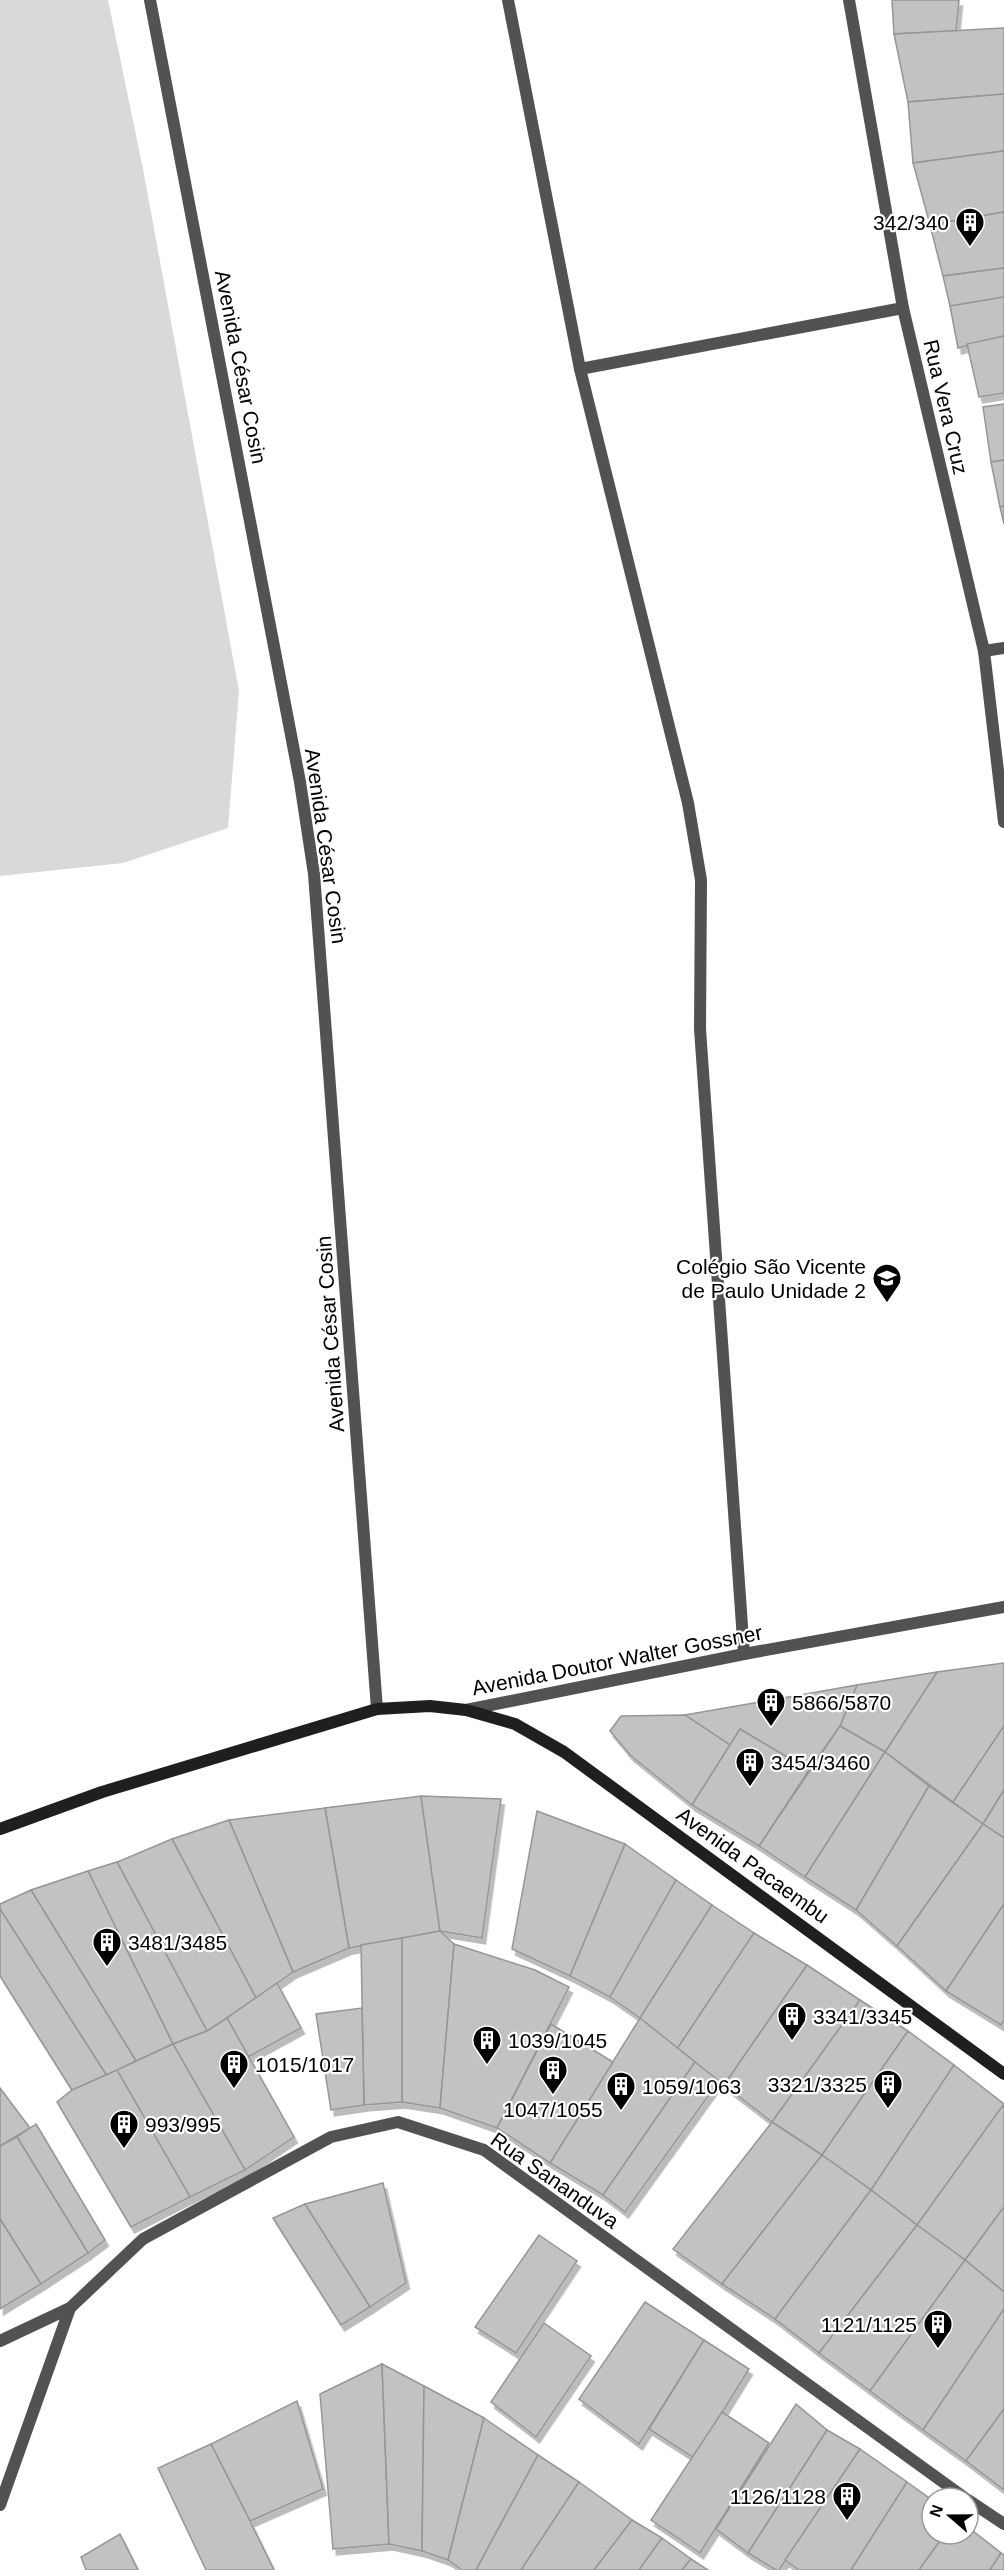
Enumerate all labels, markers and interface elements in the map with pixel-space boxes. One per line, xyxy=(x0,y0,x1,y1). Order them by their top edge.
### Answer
building icon: 342/340 xyxy=(954,206,986,248)
place label: 342/340 xyxy=(873,211,949,234)
street label: Avenida César Cosin xyxy=(211,268,271,466)
street label: Rua Vera Cruz xyxy=(919,337,973,477)
street label: Avenida César Cosin xyxy=(301,747,351,945)
street label: Avenida César Cosin xyxy=(312,1235,348,1433)
place label: Colégio São Vicente de Paulo Unidade 2 xyxy=(676,1255,866,1302)
school or university icon: Colégio São Vicente de Paulo Unidade 2 xyxy=(871,1262,903,1304)
street label: Avenida Doutor Walter Gossner xyxy=(470,1621,764,1699)
building icon: 5866/5870 xyxy=(755,1686,787,1728)
place label: 5866/5870 xyxy=(792,1691,891,1714)
building icon: 3454/3460 xyxy=(734,1746,766,1788)
place label: 3454/3460 xyxy=(771,1751,870,1774)
street label: Avenida Pacaembu xyxy=(673,1802,833,1928)
building icon: 3481/3485 xyxy=(91,1926,123,1968)
place label: 3481/3485 xyxy=(128,1931,227,1954)
building icon: 3341/3345 xyxy=(776,2000,808,2042)
place label: 3341/3345 xyxy=(813,2005,912,2028)
building icon: 1039/1045 xyxy=(471,2024,503,2066)
place label: 1039/1045 xyxy=(508,2029,607,2052)
building icon: 1015/1017 xyxy=(218,2048,250,2090)
place label: 1015/1017 xyxy=(255,2053,354,2076)
building icon: 1047/1055 xyxy=(537,2054,569,2096)
building icon: 3321/3325 xyxy=(872,2068,904,2110)
building icon: 1059/1063 xyxy=(605,2070,637,2112)
place label: 3321/3325 xyxy=(768,2073,867,2096)
place label: 1059/1063 xyxy=(642,2075,741,2098)
place label: 1047/1055 xyxy=(503,2098,603,2121)
building icon: 993/995 xyxy=(108,2108,140,2150)
place label: 993/995 xyxy=(145,2113,221,2136)
street label: Rua Sananduva xyxy=(487,2127,624,2233)
building icon: 1121/1125 xyxy=(922,2308,954,2350)
place label: 1121/1125 xyxy=(821,2313,917,2336)
building icon: 1126/1128 xyxy=(831,2480,863,2522)
place label: 1126/1128 xyxy=(730,2485,826,2508)
north arrow xyxy=(920,2486,980,2546)
text: N xyxy=(926,2503,946,2519)

